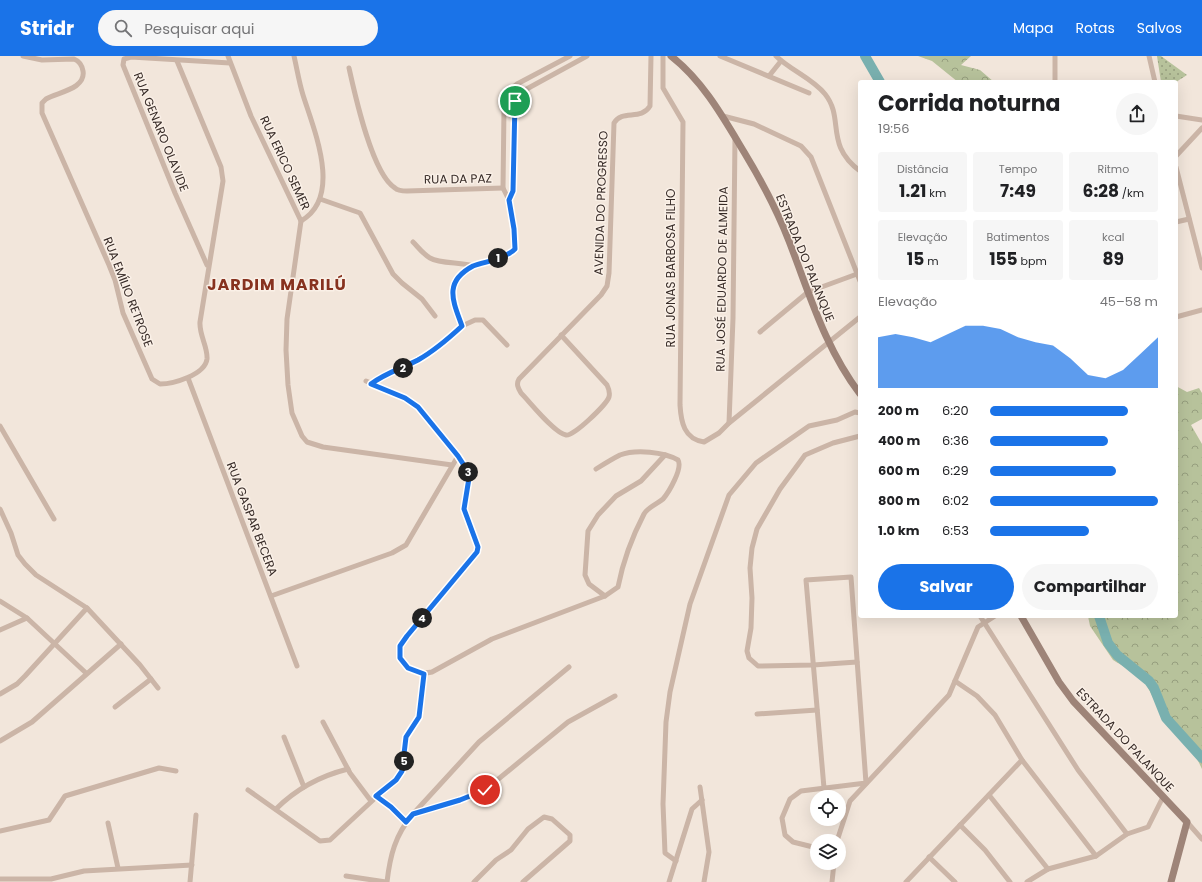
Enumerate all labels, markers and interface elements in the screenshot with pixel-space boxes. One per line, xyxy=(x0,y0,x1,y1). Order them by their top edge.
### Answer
search box xyxy=(98,10,378,46)
text: Stridr xyxy=(20,15,74,42)
icon: search xyxy=(112,17,134,39)
text: Pesquisar aqui xyxy=(144,18,255,39)
text: Mapa xyxy=(1013,18,1053,38)
text: Rotas xyxy=(1075,18,1115,38)
text: Salvos xyxy=(1137,18,1182,38)
street label: RUA GENARO OLAVIDE xyxy=(130,70,193,194)
pin xyxy=(498,84,532,118)
text: Corrida noturna xyxy=(878,88,1060,119)
icon: arrive xyxy=(504,90,526,112)
button: share xyxy=(1116,93,1158,135)
street label: RUA ERICO SEMER xyxy=(256,113,315,213)
text: 19:56 xyxy=(878,119,910,138)
street label: AVENIDA DO PROGRESSO xyxy=(589,130,612,276)
text: Distância xyxy=(897,161,948,177)
text: Tempo xyxy=(999,161,1037,177)
text: Ritmo xyxy=(1097,161,1129,177)
street label: RUA DA PAZ xyxy=(424,169,492,188)
text: 1.21 xyxy=(899,179,926,203)
text: 7:49 xyxy=(1000,179,1036,203)
text: 6:28 xyxy=(1083,179,1119,203)
text: km xyxy=(926,185,946,201)
text: /km xyxy=(1119,185,1144,201)
street label: RUA JOSÉ EDUARDO DE ALMEIDA xyxy=(711,186,732,372)
street label: RUA JONAS BARBOSA FILHO xyxy=(662,188,679,348)
street label: ESTRADA DO PALANQUE xyxy=(772,191,839,324)
text: Elevação xyxy=(898,229,948,245)
text: Batimentos xyxy=(987,229,1049,245)
text: kcal xyxy=(1102,229,1125,245)
street label: RUA EMÍLIO RETROSE xyxy=(100,234,157,349)
text: 15 xyxy=(907,247,924,271)
text: 155 xyxy=(989,247,1018,271)
text: 89 xyxy=(1103,247,1124,271)
pin: 1 xyxy=(488,248,508,268)
text: 1 xyxy=(496,250,500,266)
text: m xyxy=(924,253,939,269)
text: bpm xyxy=(1018,253,1047,269)
district label: JARDIM MARILÚ xyxy=(207,273,347,296)
text: Elevação xyxy=(878,292,937,311)
text: 45–58 m xyxy=(1100,292,1158,311)
pin: 2 xyxy=(393,358,413,378)
text: 2 xyxy=(400,360,406,376)
text: 200 m xyxy=(878,401,919,420)
text: 6:20 xyxy=(942,401,969,420)
text: 400 m xyxy=(878,431,920,450)
text: 6:36 xyxy=(942,431,969,450)
street label: RUA GASPAR BECERA xyxy=(223,459,282,578)
text: 600 m xyxy=(878,461,920,480)
text: 6:29 xyxy=(942,461,969,480)
pin: 3 xyxy=(458,462,478,482)
text: 3 xyxy=(465,464,471,480)
text: 800 m xyxy=(878,491,920,510)
text: 6:02 xyxy=(942,491,969,510)
text: 1.0 km xyxy=(878,521,920,540)
text: 6:53 xyxy=(942,521,969,540)
button: Salvar xyxy=(878,564,1014,610)
button: Compartilhar xyxy=(1022,564,1158,610)
pin: 4 xyxy=(412,608,432,628)
text: 4 xyxy=(418,610,426,626)
street label: ESTRADA DO PALANQUE xyxy=(1073,684,1178,795)
pin: 5 xyxy=(394,751,414,771)
text: 5 xyxy=(400,753,408,769)
pin xyxy=(468,773,502,807)
icon: check xyxy=(474,779,496,801)
map controls xyxy=(810,790,846,870)
button: locate xyxy=(810,790,846,826)
button: layers xyxy=(810,834,846,870)

